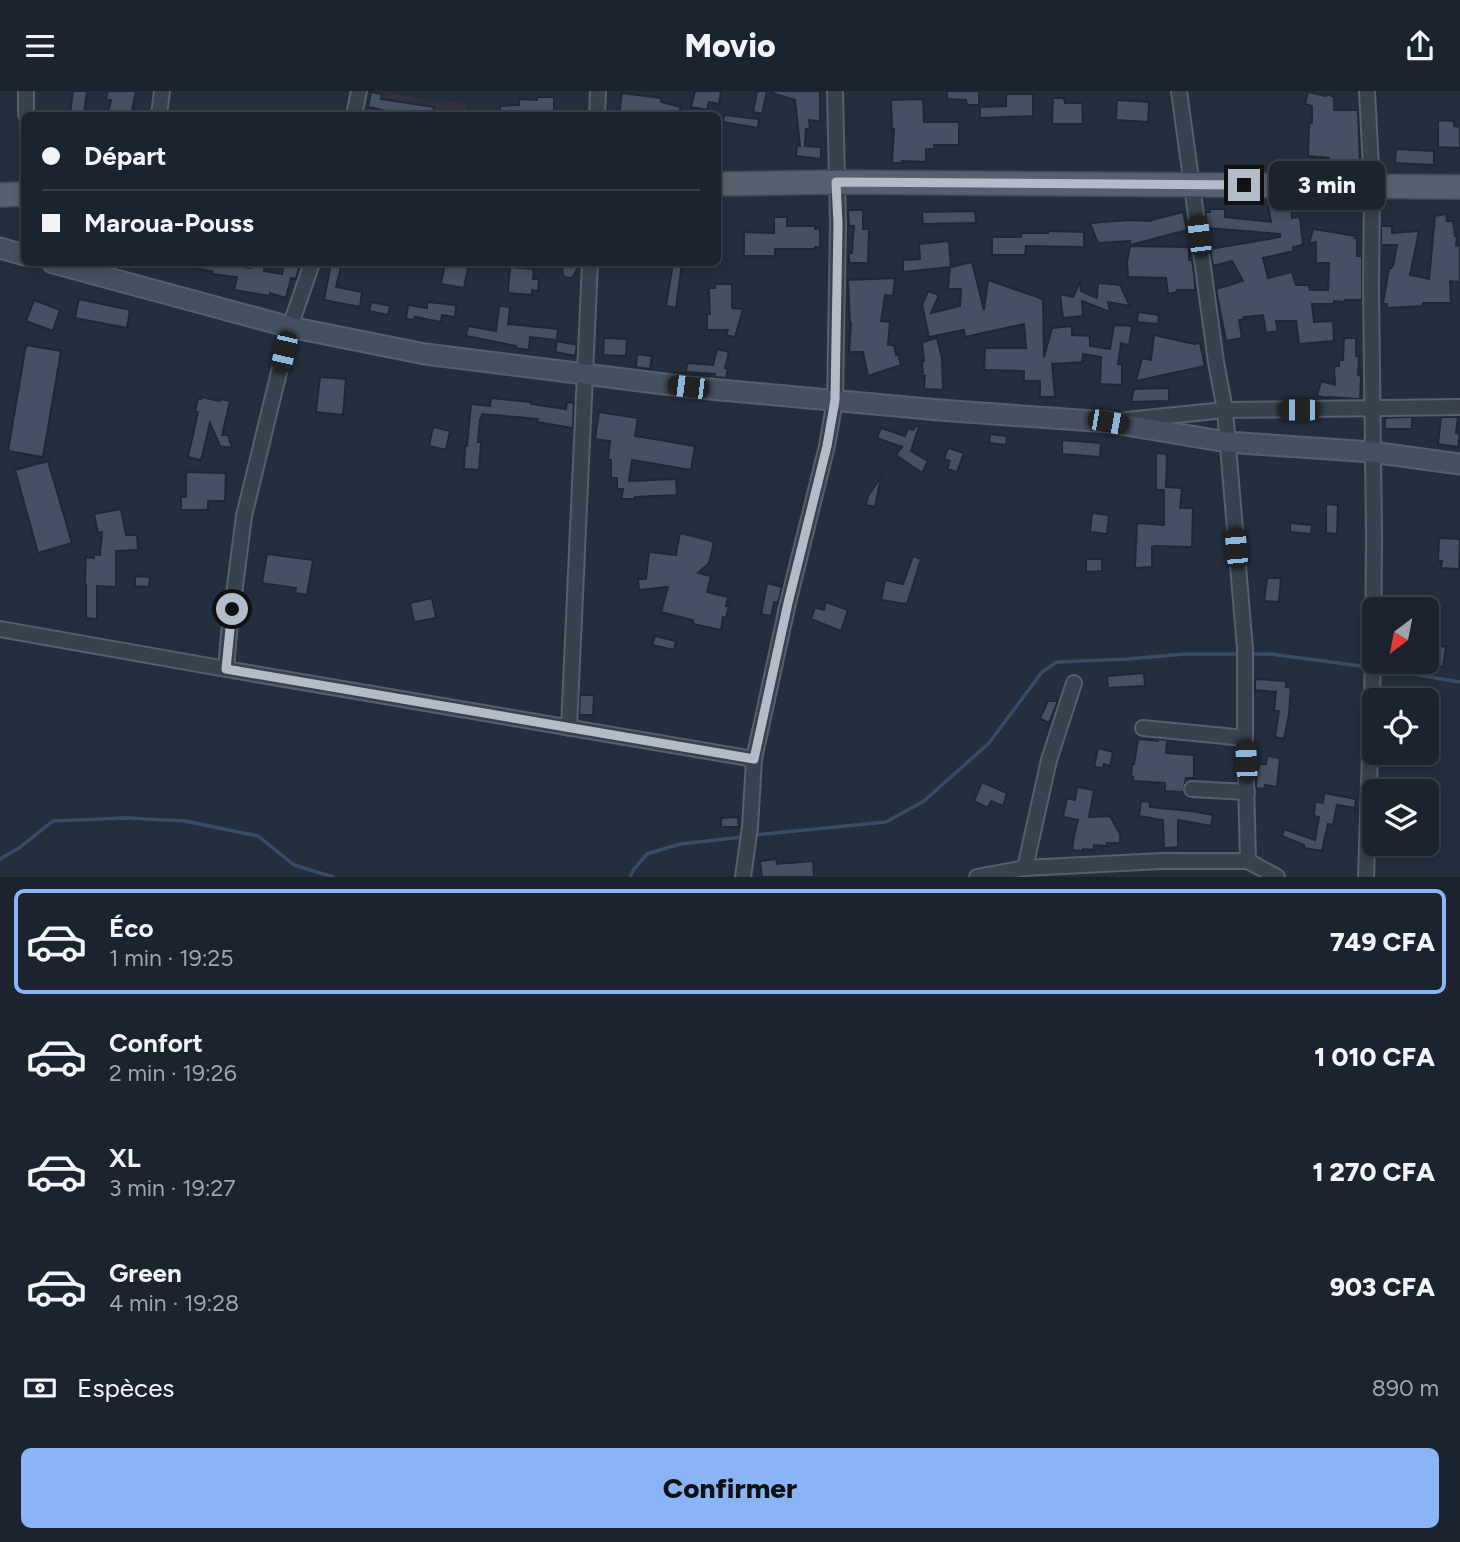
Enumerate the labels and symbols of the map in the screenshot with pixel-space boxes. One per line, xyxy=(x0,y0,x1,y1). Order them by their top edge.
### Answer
callout: 3 min xyxy=(1268,161,1384,210)
route end xyxy=(1228,169,1260,201)
car xyxy=(1187,214,1212,258)
car xyxy=(270,329,299,375)
car xyxy=(666,374,711,400)
car xyxy=(1279,400,1321,421)
car xyxy=(1086,408,1131,436)
car xyxy=(1224,526,1249,570)
route start xyxy=(216,593,248,625)
north arrow xyxy=(1362,597,1438,674)
car xyxy=(1235,739,1258,783)

